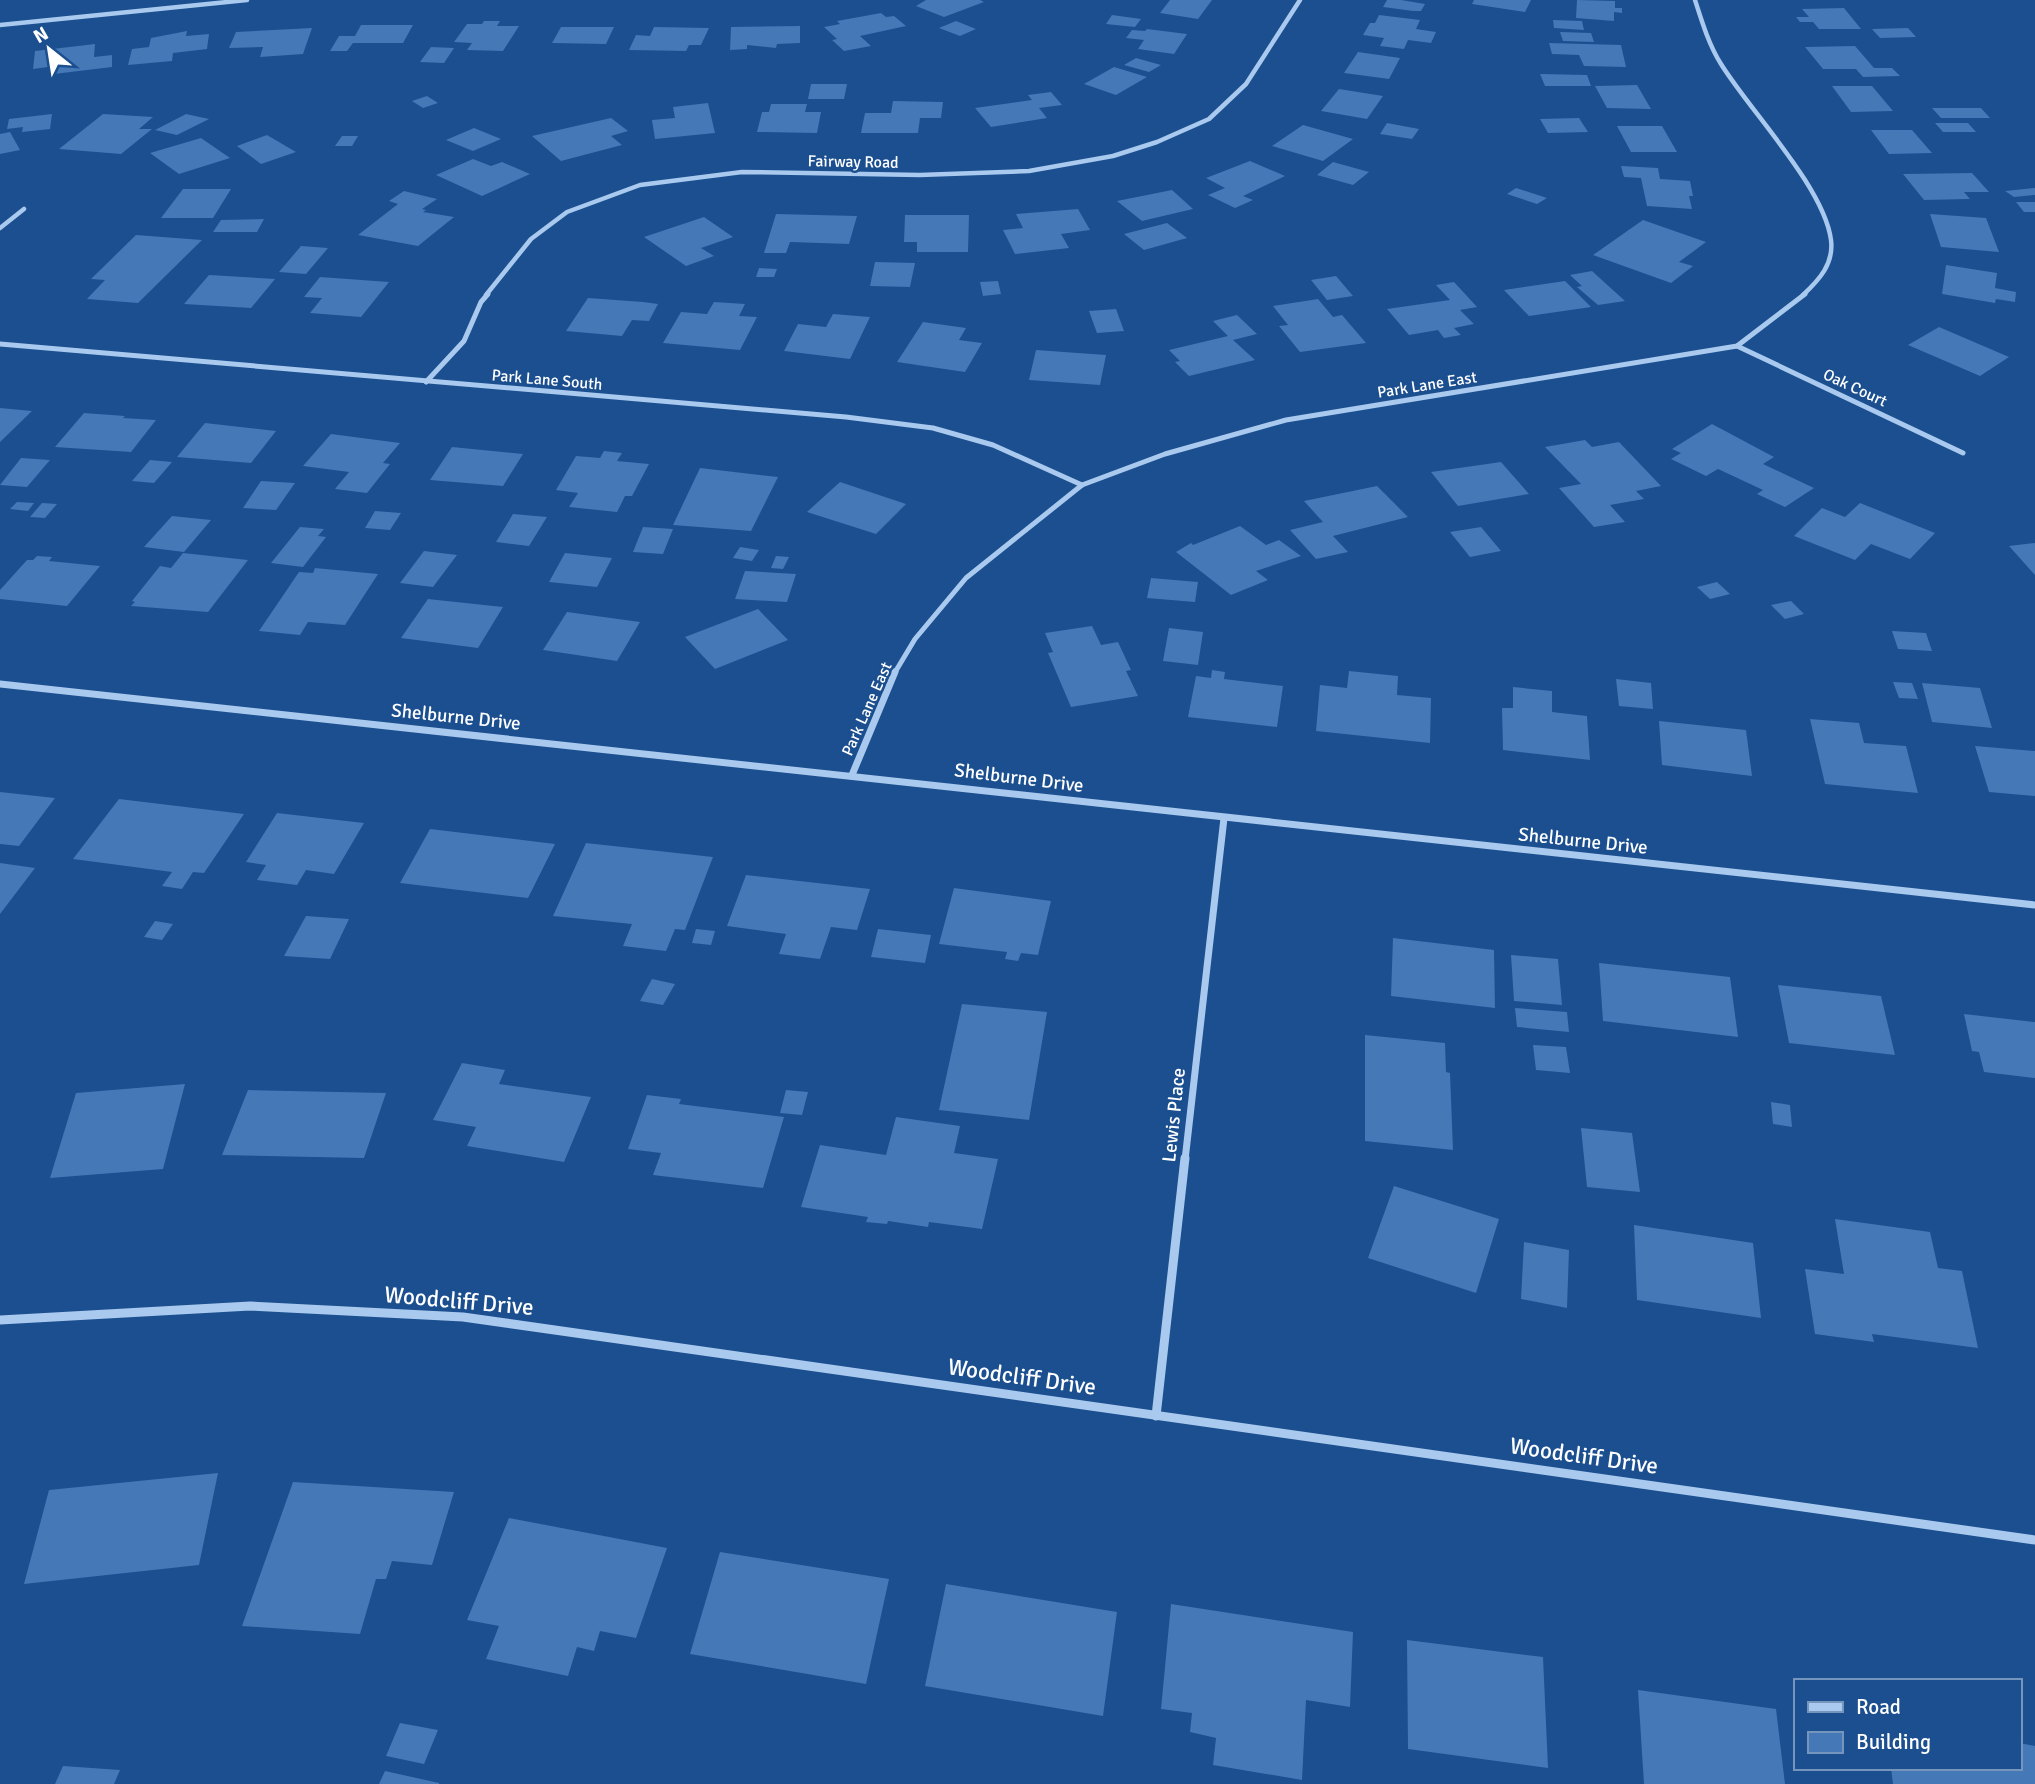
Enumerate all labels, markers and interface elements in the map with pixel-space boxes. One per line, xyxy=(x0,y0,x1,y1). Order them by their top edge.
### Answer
north arrow xyxy=(14,14,84,84)
text: N xyxy=(29,21,53,49)
street label: Fairway Road xyxy=(807,151,899,173)
street label: Oak Court xyxy=(1820,364,1891,412)
street label: Park Lane South xyxy=(491,365,603,395)
street label: Park Lane East xyxy=(1376,367,1479,403)
street label: Park Lane East xyxy=(837,659,897,759)
street label: Shelburne Drive xyxy=(390,698,522,736)
street label: Shelburne Drive xyxy=(953,758,1085,798)
street label: Shelburne Drive xyxy=(1517,822,1649,860)
street label: Lewis Place xyxy=(1157,1067,1191,1163)
street label: Woodcliff Drive xyxy=(383,1280,535,1322)
street label: Woodcliff Drive xyxy=(946,1352,1098,1402)
street label: Woodcliff Drive xyxy=(1508,1431,1660,1481)
legend xyxy=(1794,1679,2021,1770)
text: Road xyxy=(1856,1694,1901,1720)
text: Building xyxy=(1856,1729,1931,1755)

